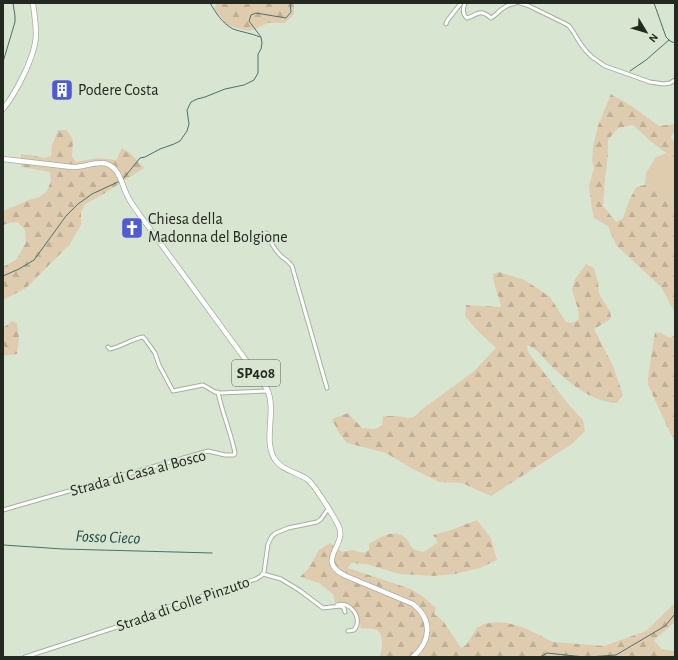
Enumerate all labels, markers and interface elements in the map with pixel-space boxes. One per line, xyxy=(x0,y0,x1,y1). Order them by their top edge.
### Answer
north arrow xyxy=(626,12,666,52)
text: N xyxy=(647,31,660,44)
building icon: Podere Costa xyxy=(49,77,75,103)
place label: Podere Costa xyxy=(78,82,159,98)
place label: Chiesa della Madonna del Bolgione xyxy=(148,211,288,245)
church icon: Chiesa della Madonna del Bolgione xyxy=(119,215,145,241)
road number: SP408 xyxy=(232,360,280,386)
street label: Strada di Casa al Bosco xyxy=(68,447,208,499)
water label: Fosso Cieco xyxy=(75,527,141,547)
street label: Strada di Colle Pinzuto xyxy=(114,574,252,634)

